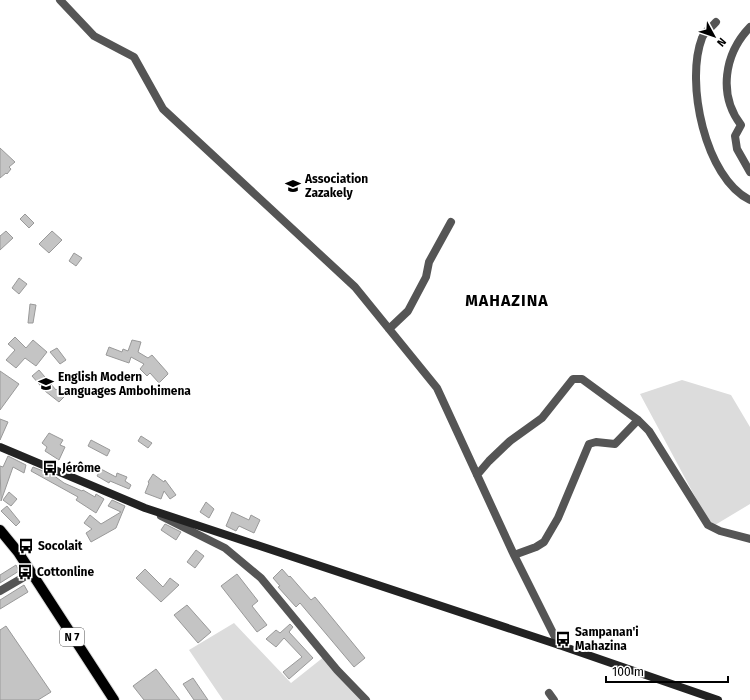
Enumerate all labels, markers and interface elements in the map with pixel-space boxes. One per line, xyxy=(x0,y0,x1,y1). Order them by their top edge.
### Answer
north arrow xyxy=(694,16,734,56)
text: N xyxy=(714,35,729,49)
place label: Association Zazakely xyxy=(304,172,368,200)
school or university icon: Association Zazakely xyxy=(284,177,302,195)
district label: MAHAZINA xyxy=(465,291,549,310)
place label: English Modern Languages Ambohimena xyxy=(58,370,191,398)
school or university icon: English Modern Languages Ambohimena xyxy=(37,375,55,393)
bus stop icon: Jérôme xyxy=(41,459,59,477)
place label: Jérôme xyxy=(61,461,101,475)
bus stop icon: Socolait xyxy=(17,537,35,555)
place label: Socolait xyxy=(38,539,83,553)
bus stop icon: Cottonline xyxy=(16,563,34,581)
place label: Cottonline xyxy=(37,565,95,579)
place label: Sampanan'i Mahazina xyxy=(575,625,639,653)
road number: N 7 xyxy=(60,628,84,646)
bus stop icon: Sampanan'i Mahazina xyxy=(554,630,572,648)
scale bar xyxy=(606,658,728,684)
text: 100 m xyxy=(612,665,644,679)

